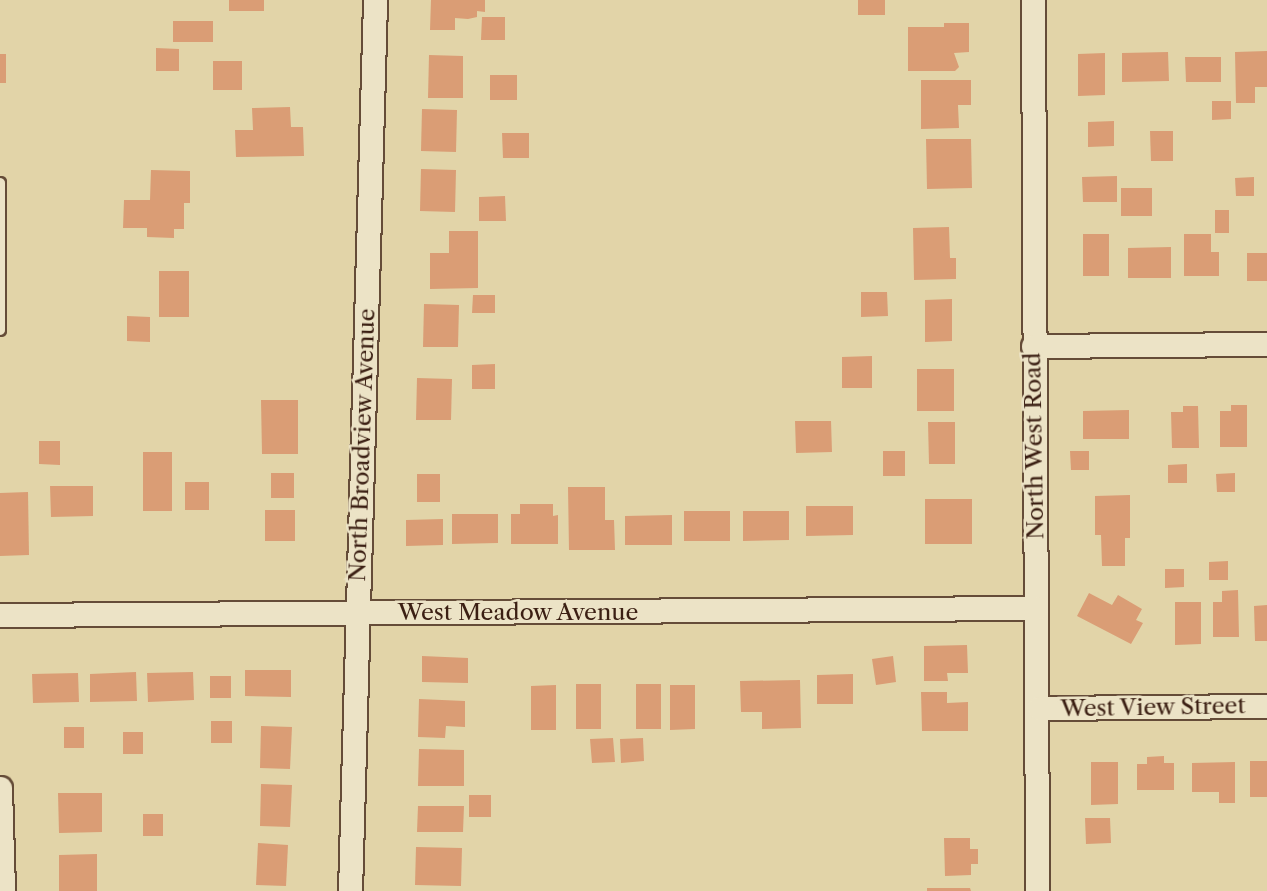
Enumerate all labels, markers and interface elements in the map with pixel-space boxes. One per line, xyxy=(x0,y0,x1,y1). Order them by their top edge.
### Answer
street label: North Broadview Avenue xyxy=(343,307,381,583)
street label: North West Road xyxy=(1019,352,1049,540)
street label: West Meadow Avenue xyxy=(397,598,639,626)
street label: West View Street xyxy=(1059,692,1247,722)

